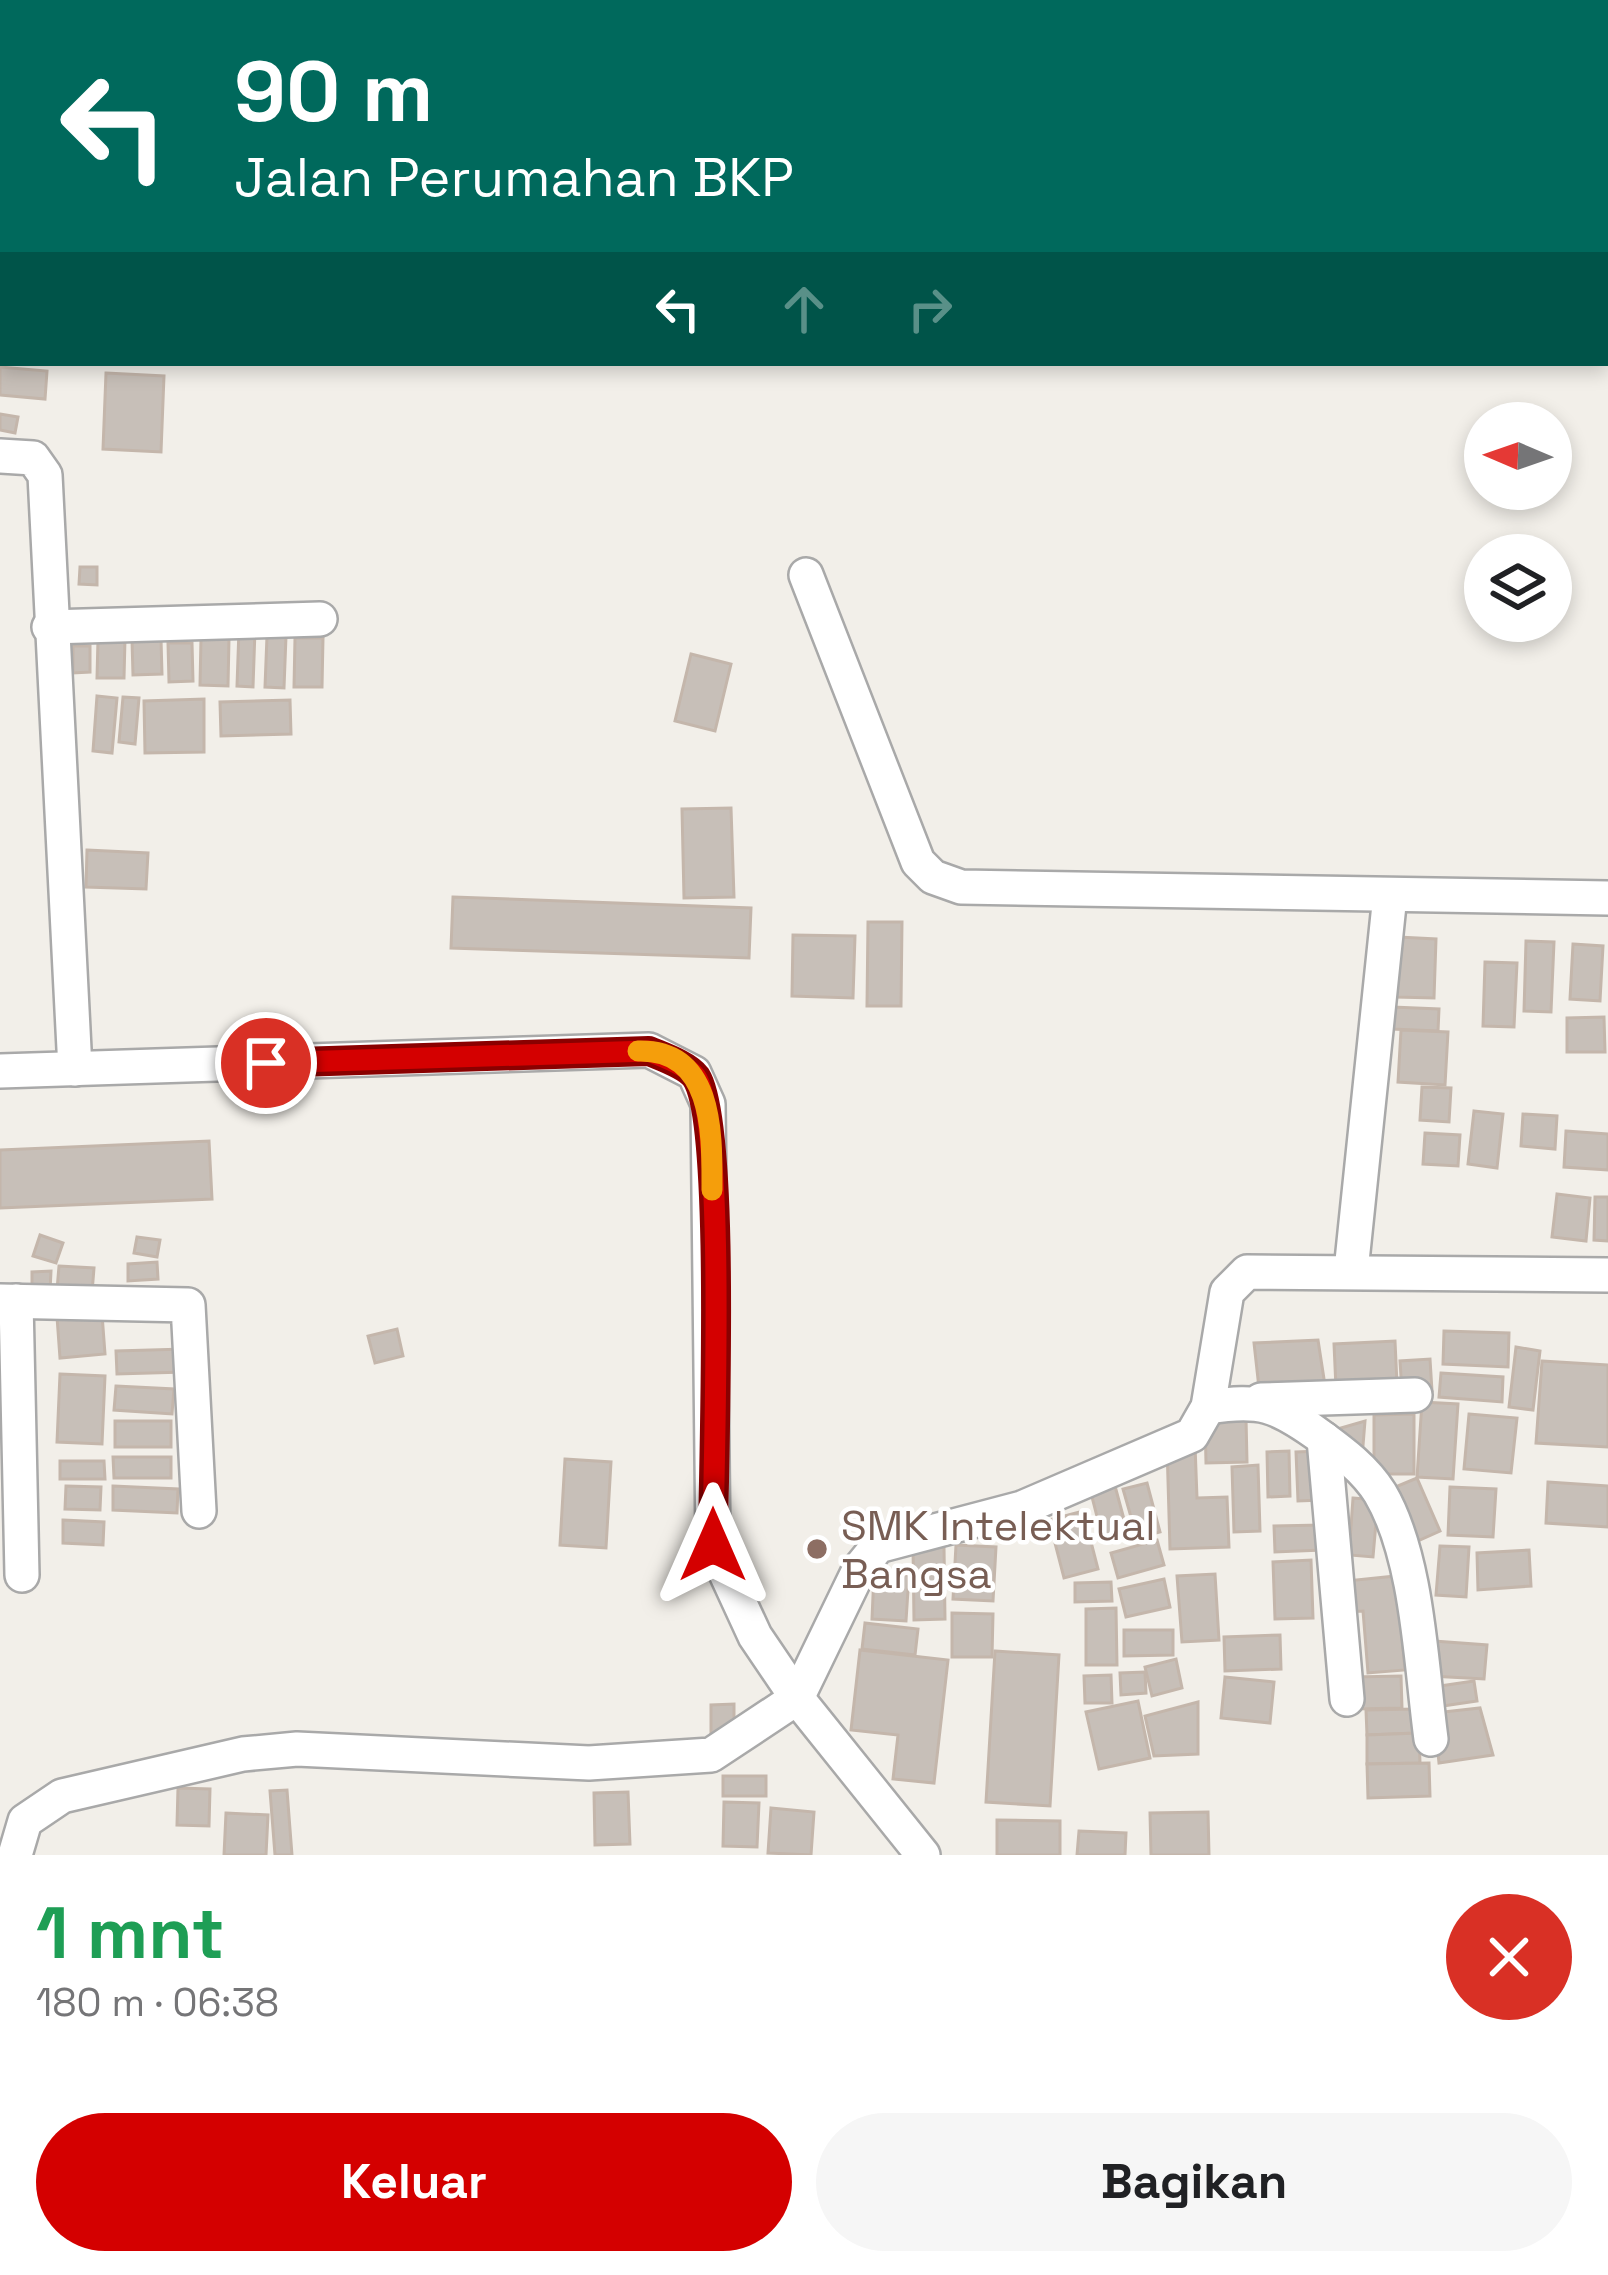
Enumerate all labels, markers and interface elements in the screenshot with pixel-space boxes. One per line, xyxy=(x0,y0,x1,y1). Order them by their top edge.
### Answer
text: 90 m xyxy=(234,38,433,146)
icon: left xyxy=(36,48,192,204)
text: Jalan Perumahan BKP xyxy=(234,143,794,212)
icon: left xyxy=(645,276,711,342)
icon: ahead xyxy=(771,276,837,342)
icon: right xyxy=(897,276,963,342)
north arrow xyxy=(1464,402,1572,510)
map controls xyxy=(1464,402,1572,642)
button: layers xyxy=(1464,534,1572,642)
pin xyxy=(215,1012,317,1114)
icon: arrive xyxy=(233,1030,299,1096)
position arrow xyxy=(650,1482,776,1608)
place label: SMK Intelektual Bangsa xyxy=(841,1499,1156,1600)
marker: SMK Intelektual Bangsa xyxy=(804,1536,830,1562)
text: 1 mnt xyxy=(36,1887,225,1979)
button: close xyxy=(1446,1894,1572,2020)
text: 180 m · 06:38 xyxy=(36,1978,279,2027)
button: Keluar xyxy=(36,2113,792,2251)
button: Bagikan xyxy=(816,2113,1572,2251)

